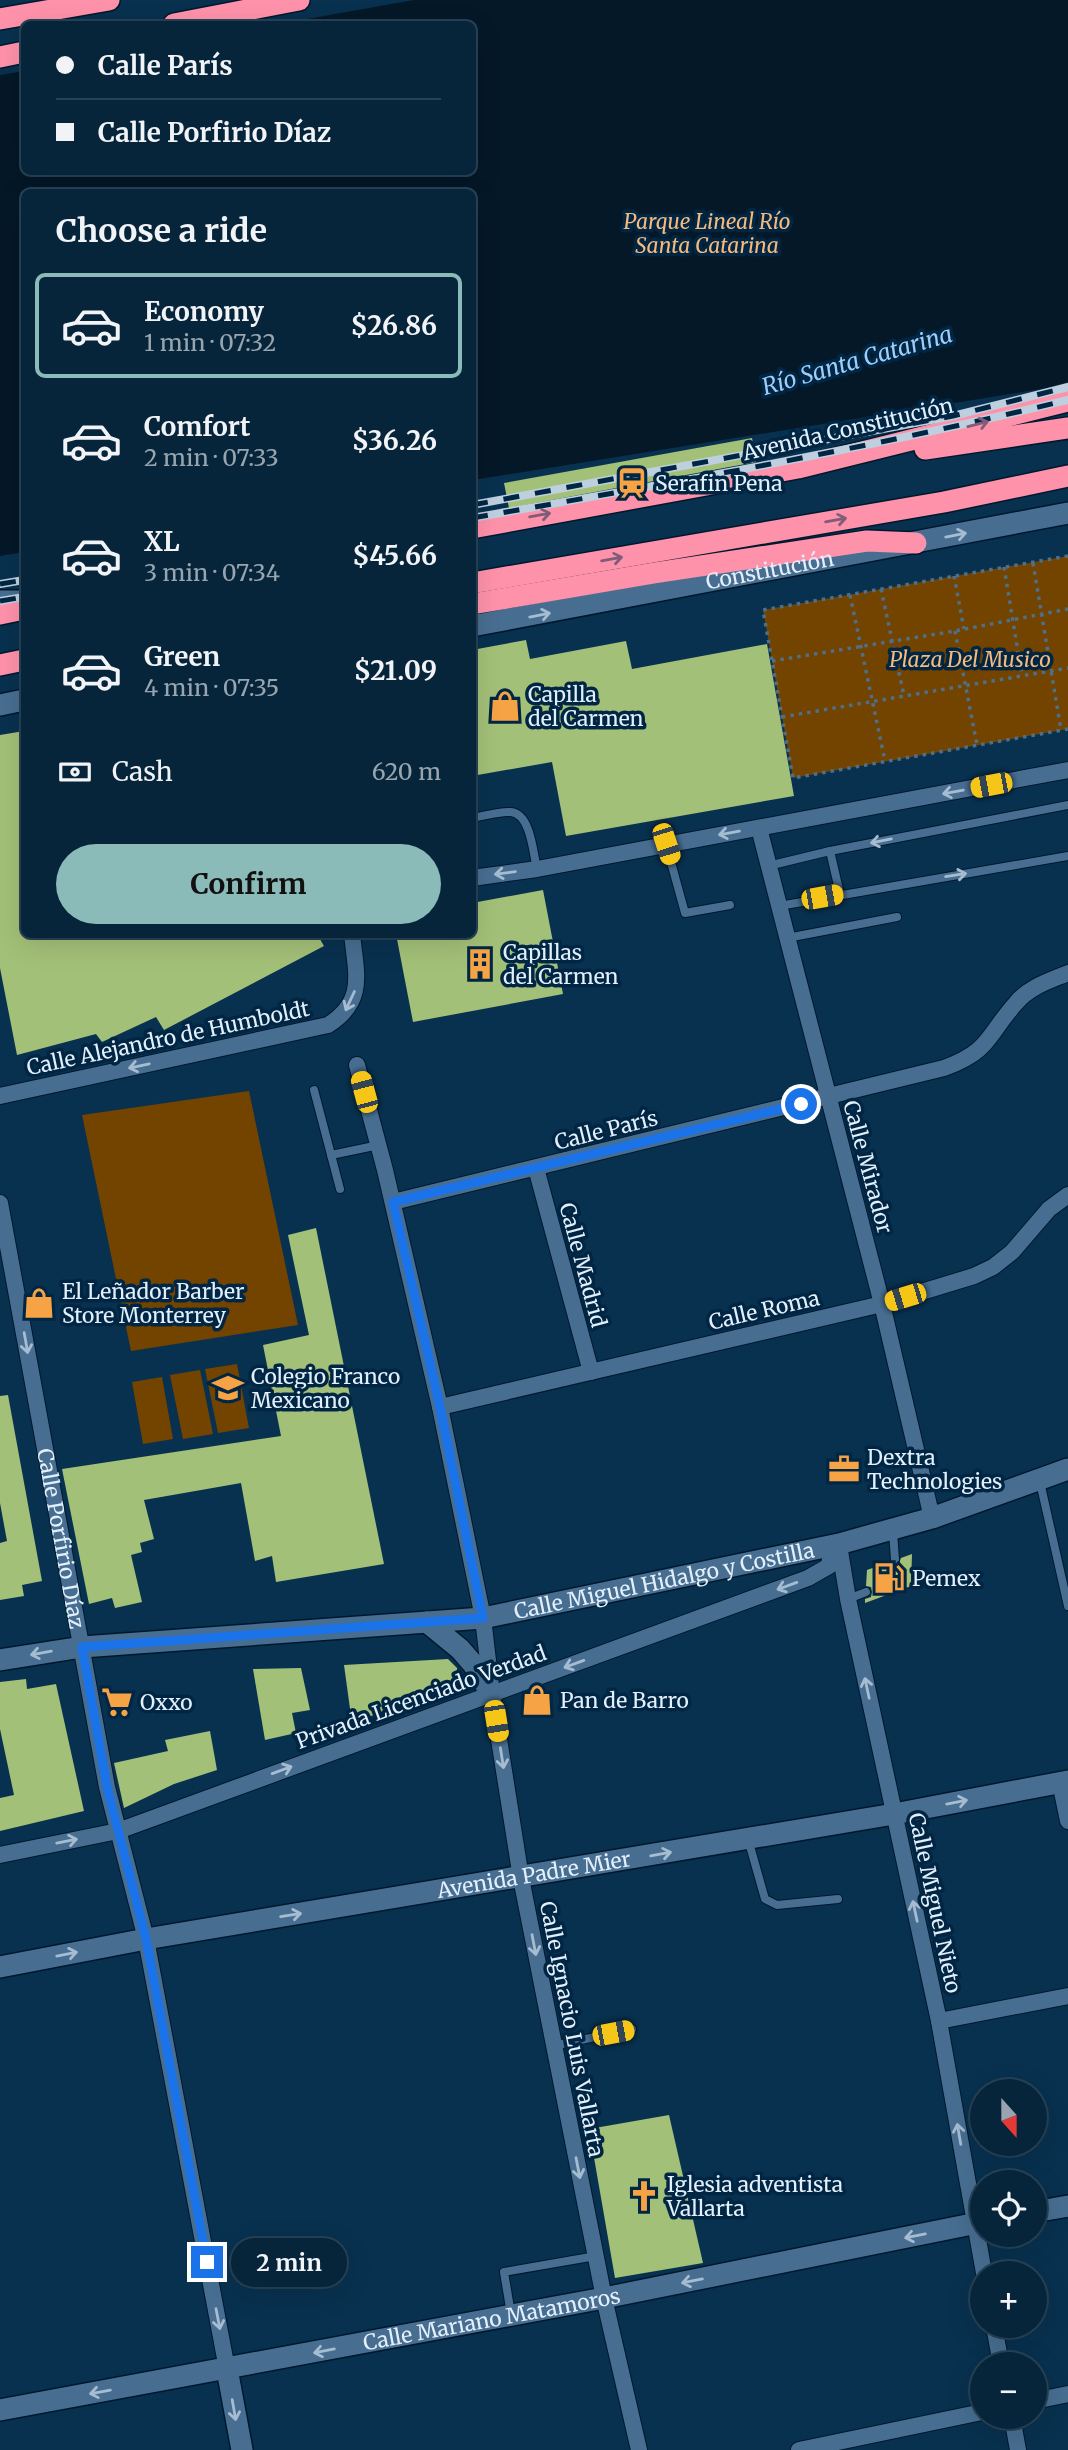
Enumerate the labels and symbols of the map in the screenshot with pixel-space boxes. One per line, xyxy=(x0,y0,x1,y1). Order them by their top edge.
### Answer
park label: Parque Lineal Río Santa Catarina xyxy=(623,208,791,259)
water label: Río Santa Catarina xyxy=(758,319,956,401)
street label: Avenida Constitución xyxy=(739,392,956,467)
one-way arrow xyxy=(966,417,989,430)
station icon: Serafin Pena xyxy=(615,466,649,500)
place label: Serafin Pena xyxy=(655,470,782,497)
one-way arrow xyxy=(528,508,551,522)
one-way arrow xyxy=(824,513,847,526)
one-way arrow xyxy=(944,528,967,542)
street label: Constitución xyxy=(704,544,836,595)
one-way arrow xyxy=(600,552,623,565)
one-way arrow xyxy=(528,607,551,621)
park label: Plaza Del Musico xyxy=(889,646,1051,673)
place label: Capilla del Carmen xyxy=(528,681,644,732)
shop icon: Capilla del Carmen xyxy=(488,689,522,723)
car xyxy=(969,771,1014,799)
one-way arrow xyxy=(942,785,965,799)
car xyxy=(650,821,683,867)
one-way arrow xyxy=(718,827,741,840)
one-way arrow xyxy=(870,835,893,849)
one-way arrow xyxy=(494,867,517,880)
one-way arrow xyxy=(944,868,967,881)
car xyxy=(800,883,845,911)
place label: Capillas del Carmen xyxy=(503,939,619,990)
building icon: Capillas del Carmen xyxy=(463,947,497,981)
one-way arrow xyxy=(343,990,356,1011)
street label: Calle Alejandro de Humboldt xyxy=(24,995,312,1081)
one-way arrow xyxy=(128,1060,151,1073)
car xyxy=(349,1069,380,1115)
route start xyxy=(785,1088,817,1120)
street label: Calle Mirador xyxy=(837,1097,899,1237)
street label: Calle París xyxy=(552,1104,660,1156)
street label: Calle Madrid xyxy=(553,1200,613,1331)
place label: El Leñador Barber Store Monterrey xyxy=(62,1278,244,1329)
car xyxy=(882,1281,929,1313)
street label: Calle Roma xyxy=(706,1284,822,1336)
shop icon: El Leñador Barber Store Monterrey xyxy=(22,1286,56,1320)
one-way arrow xyxy=(19,1331,33,1354)
place label: Colegio Franco Mexicano xyxy=(251,1363,400,1414)
school or university icon: Colegio Franco Mexicano xyxy=(211,1371,245,1405)
place label: Dextra Technologies xyxy=(867,1444,1002,1495)
street label: Calle Porfirio Díaz xyxy=(32,1446,91,1631)
office icon: Dextra Technologies xyxy=(827,1452,861,1486)
street label: Calle Miguel Hidalgo y Costilla xyxy=(511,1536,817,1625)
fuel station icon: Pemex xyxy=(872,1561,906,1595)
place label: Pemex xyxy=(912,1565,981,1592)
one-way arrow xyxy=(777,1581,799,1593)
street label: Privada Licenciado Verdad xyxy=(292,1639,550,1755)
one-way arrow xyxy=(30,1647,53,1660)
one-way arrow xyxy=(563,1659,585,1672)
one-way arrow xyxy=(860,1677,874,1700)
shop icon: Pan de Barro xyxy=(520,1683,554,1717)
supermarket icon: Oxxo xyxy=(100,1685,134,1719)
place label: Pan de Barro xyxy=(560,1687,689,1714)
place label: Oxxo xyxy=(140,1689,193,1716)
car xyxy=(483,1699,510,1743)
one-way arrow xyxy=(496,1746,509,1769)
one-way arrow xyxy=(271,1763,293,1775)
one-way arrow xyxy=(945,1795,968,1808)
street label: Calle Miguel Nieto xyxy=(903,1810,967,1996)
one-way arrow xyxy=(55,1834,78,1848)
street label: Avenida Padre Mier xyxy=(434,1845,633,1904)
one-way arrow xyxy=(649,1847,672,1860)
street label: Calle Ignacio Luis Vallarta xyxy=(534,1899,610,2159)
one-way arrow xyxy=(908,1900,921,1923)
one-way arrow xyxy=(279,1909,302,1922)
one-way arrow xyxy=(528,1933,541,1956)
one-way arrow xyxy=(55,1947,78,1960)
car xyxy=(591,2019,636,2047)
north arrow xyxy=(970,2079,1046,2156)
one-way arrow xyxy=(952,2123,965,2146)
one-way arrow xyxy=(572,2156,586,2179)
place label: Iglesia adventista Vallarta xyxy=(666,2171,843,2222)
church icon: Iglesia adventista Vallarta xyxy=(627,2179,661,2213)
one-way arrow xyxy=(904,2229,927,2243)
callout: 2 min xyxy=(232,2238,347,2286)
route end xyxy=(191,2246,223,2278)
one-way arrow xyxy=(681,2274,704,2288)
street label: Calle Mariano Matamoros xyxy=(361,2282,622,2356)
one-way arrow xyxy=(211,2307,225,2330)
one-way arrow xyxy=(313,2345,336,2358)
one-way arrow xyxy=(89,2386,112,2399)
one-way arrow xyxy=(228,2398,242,2420)

